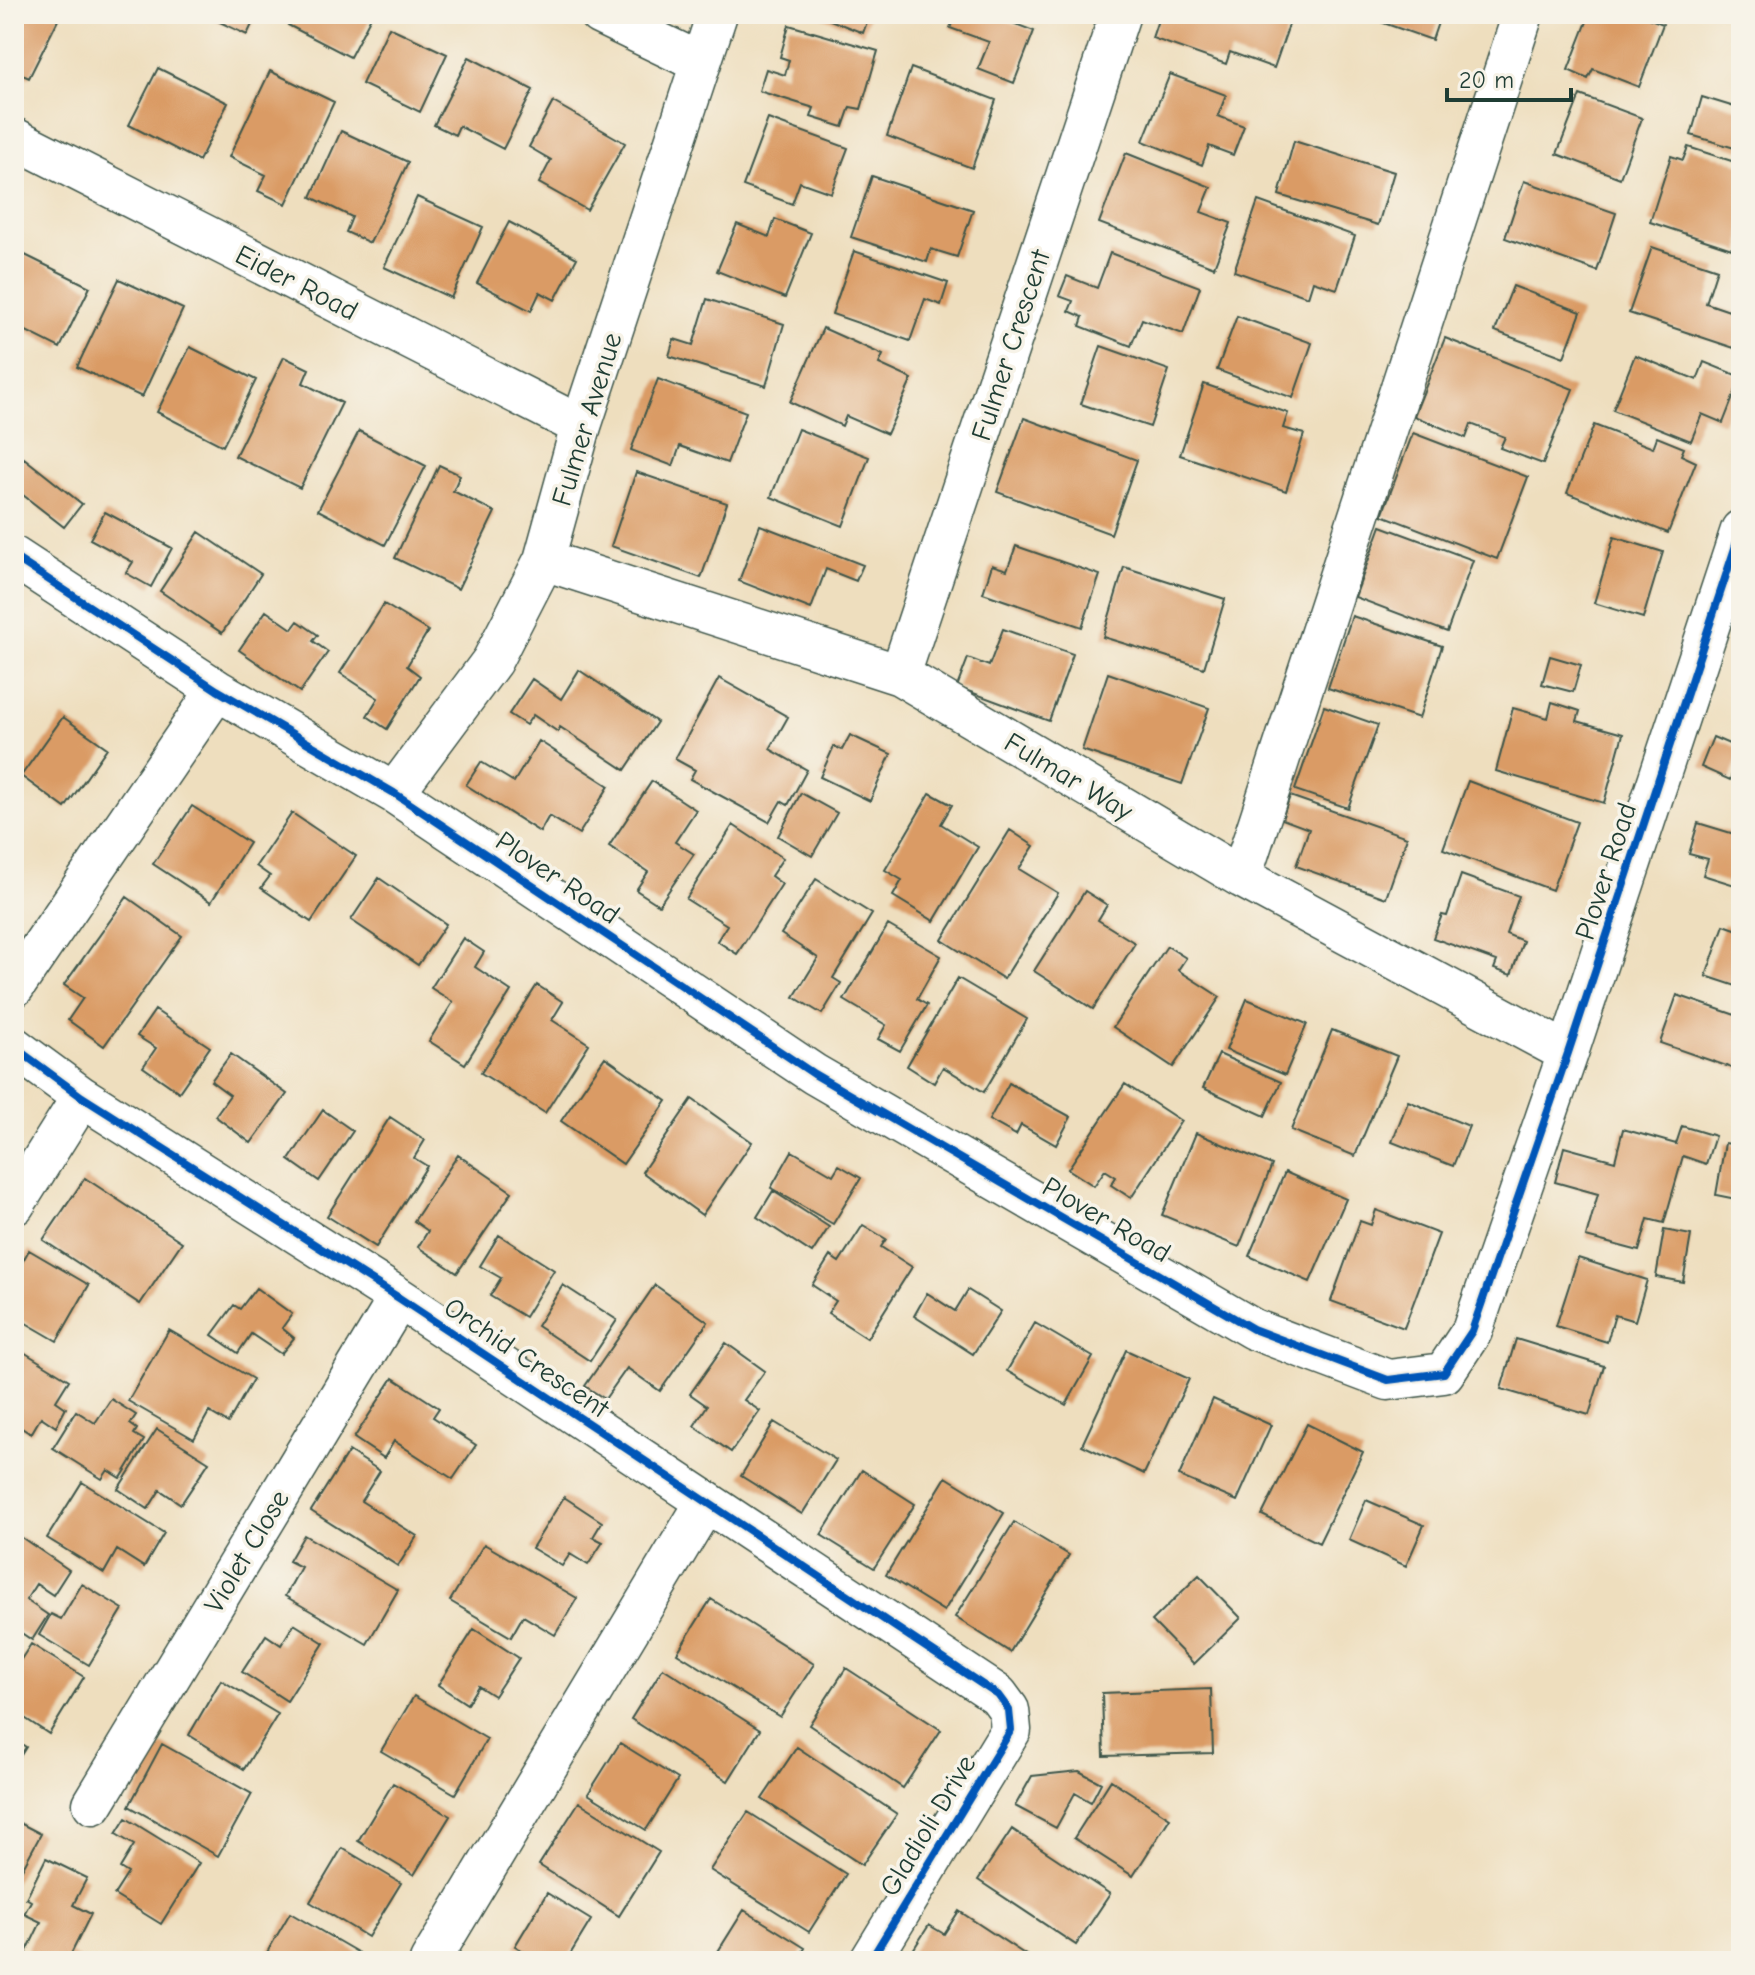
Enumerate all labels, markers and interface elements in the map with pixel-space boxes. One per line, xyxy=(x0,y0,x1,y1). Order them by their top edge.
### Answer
scale bar xyxy=(1447,52,1571,102)
text: 20 m xyxy=(1459,66,1514,94)
street label: Eider Road xyxy=(230,238,363,327)
street label: Fulmer Crescent xyxy=(965,245,1057,445)
street label: Fulmer Avenue xyxy=(545,329,628,510)
street label: Fulmar Way xyxy=(999,726,1139,828)
street label: Plover Road xyxy=(1569,799,1643,944)
street label: Plover Road xyxy=(489,825,625,931)
street label: Plover Road xyxy=(1037,1170,1176,1269)
street label: Orchid Crescent xyxy=(438,1291,616,1425)
street label: Violet Close xyxy=(198,1484,296,1619)
street label: Gladioli Drive xyxy=(873,1749,982,1902)

